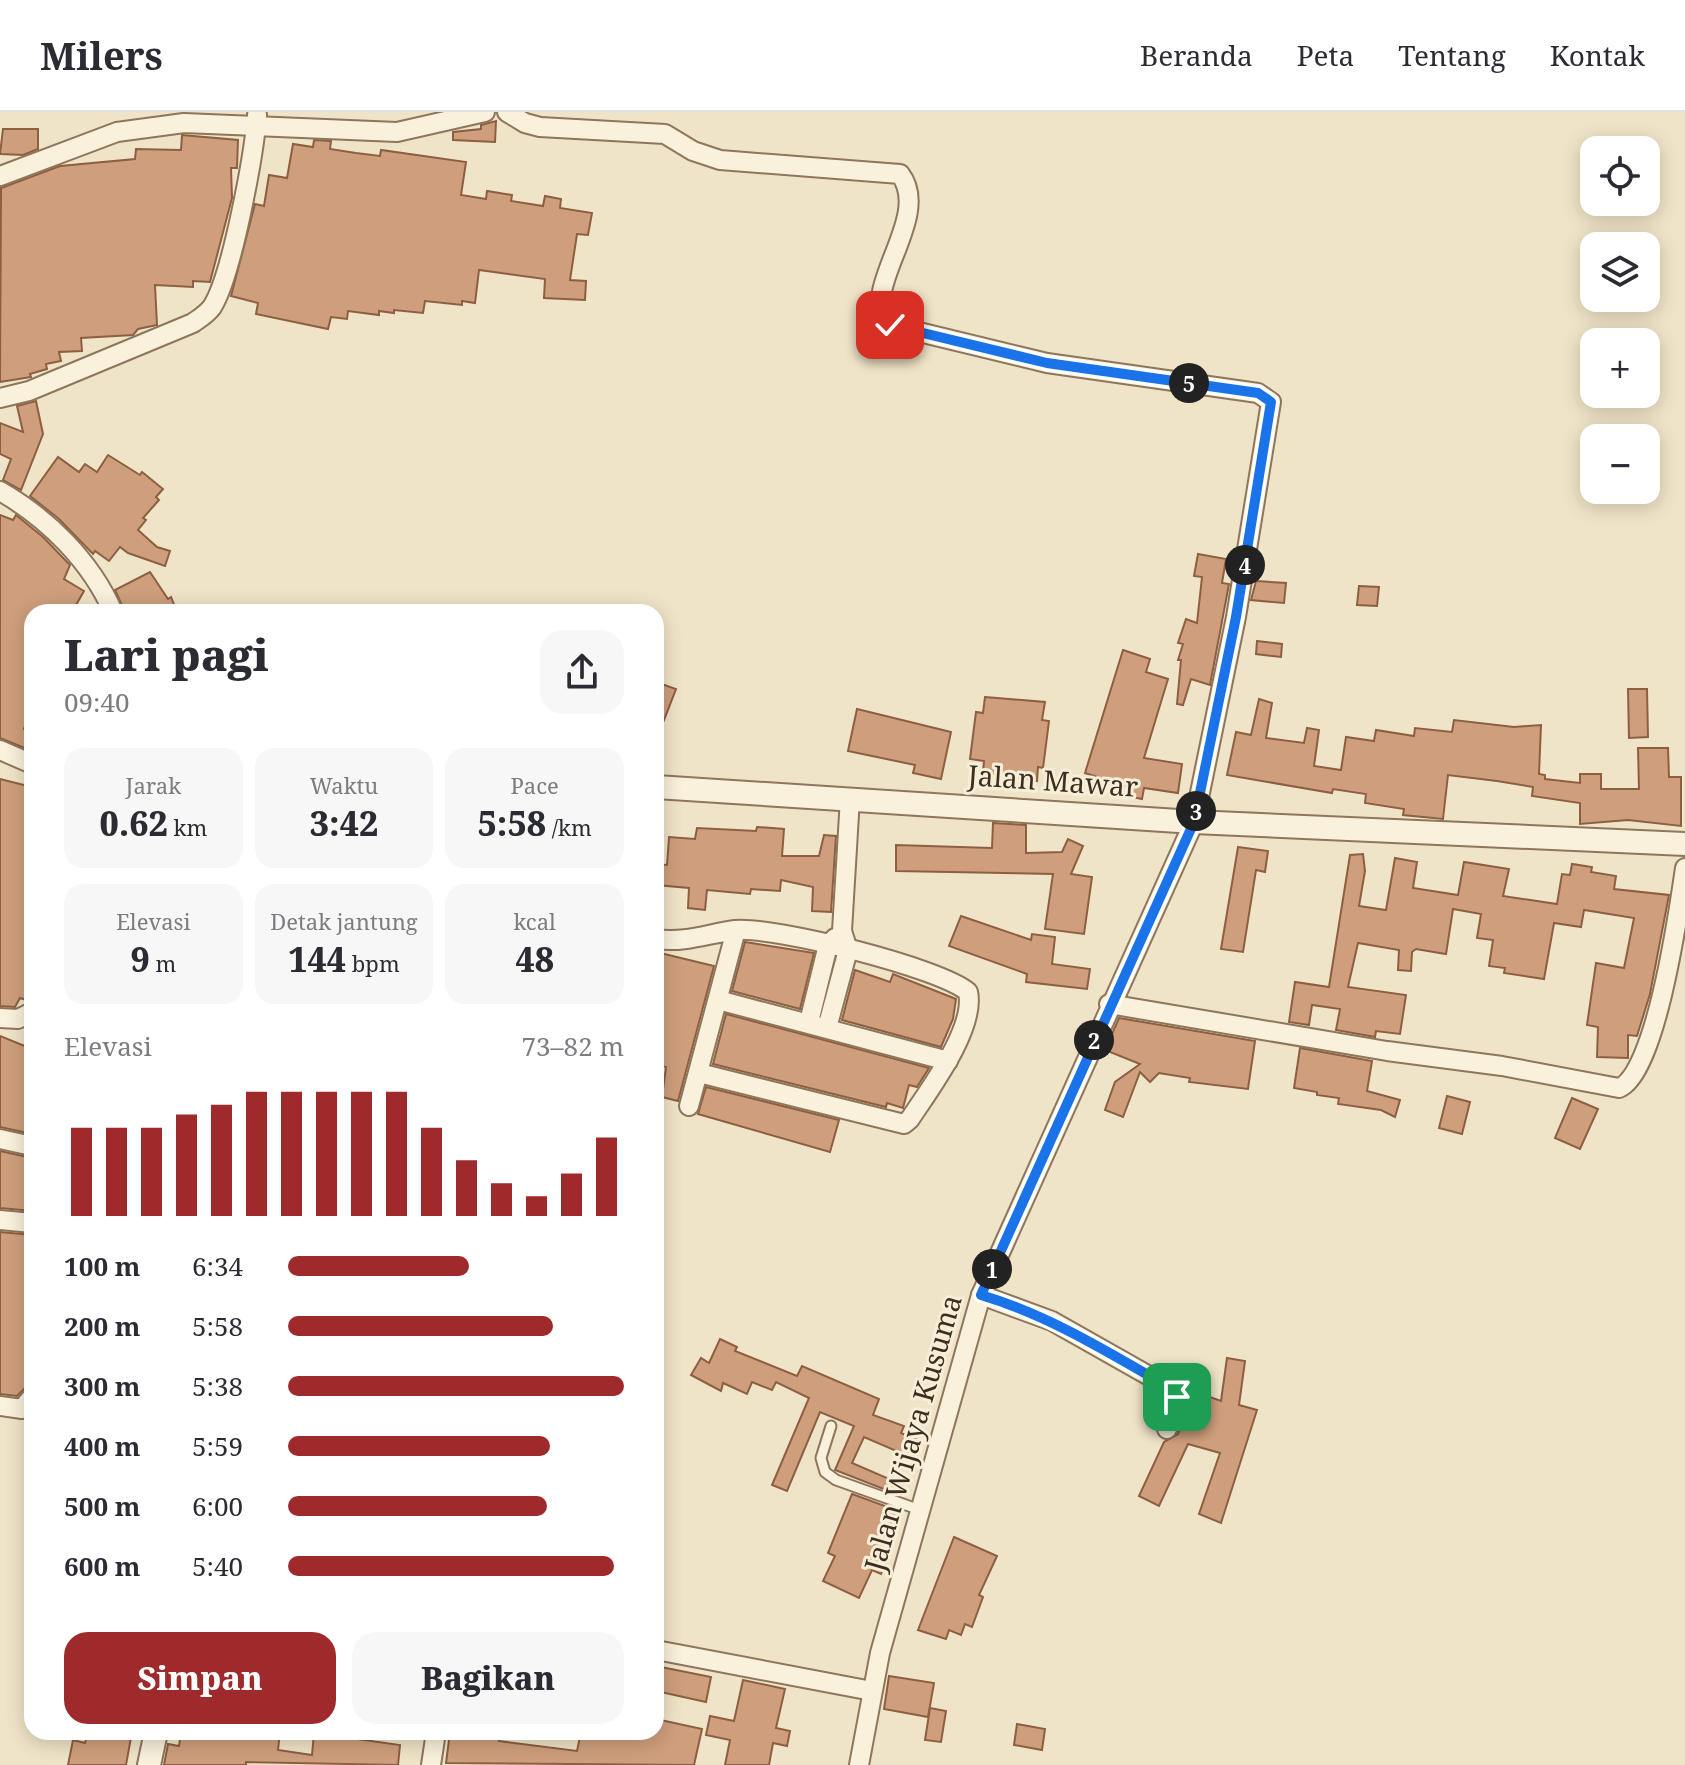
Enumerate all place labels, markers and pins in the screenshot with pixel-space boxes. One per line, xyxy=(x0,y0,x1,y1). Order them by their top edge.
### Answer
pin xyxy=(856,291,924,359)
pin: 5 xyxy=(1169,363,1209,403)
pin: 4 xyxy=(1225,545,1265,585)
pin: 3 xyxy=(1176,791,1216,831)
pin: 2 xyxy=(1074,1020,1114,1060)
pin: 1 xyxy=(972,1249,1012,1289)
pin xyxy=(1143,1363,1211,1431)

